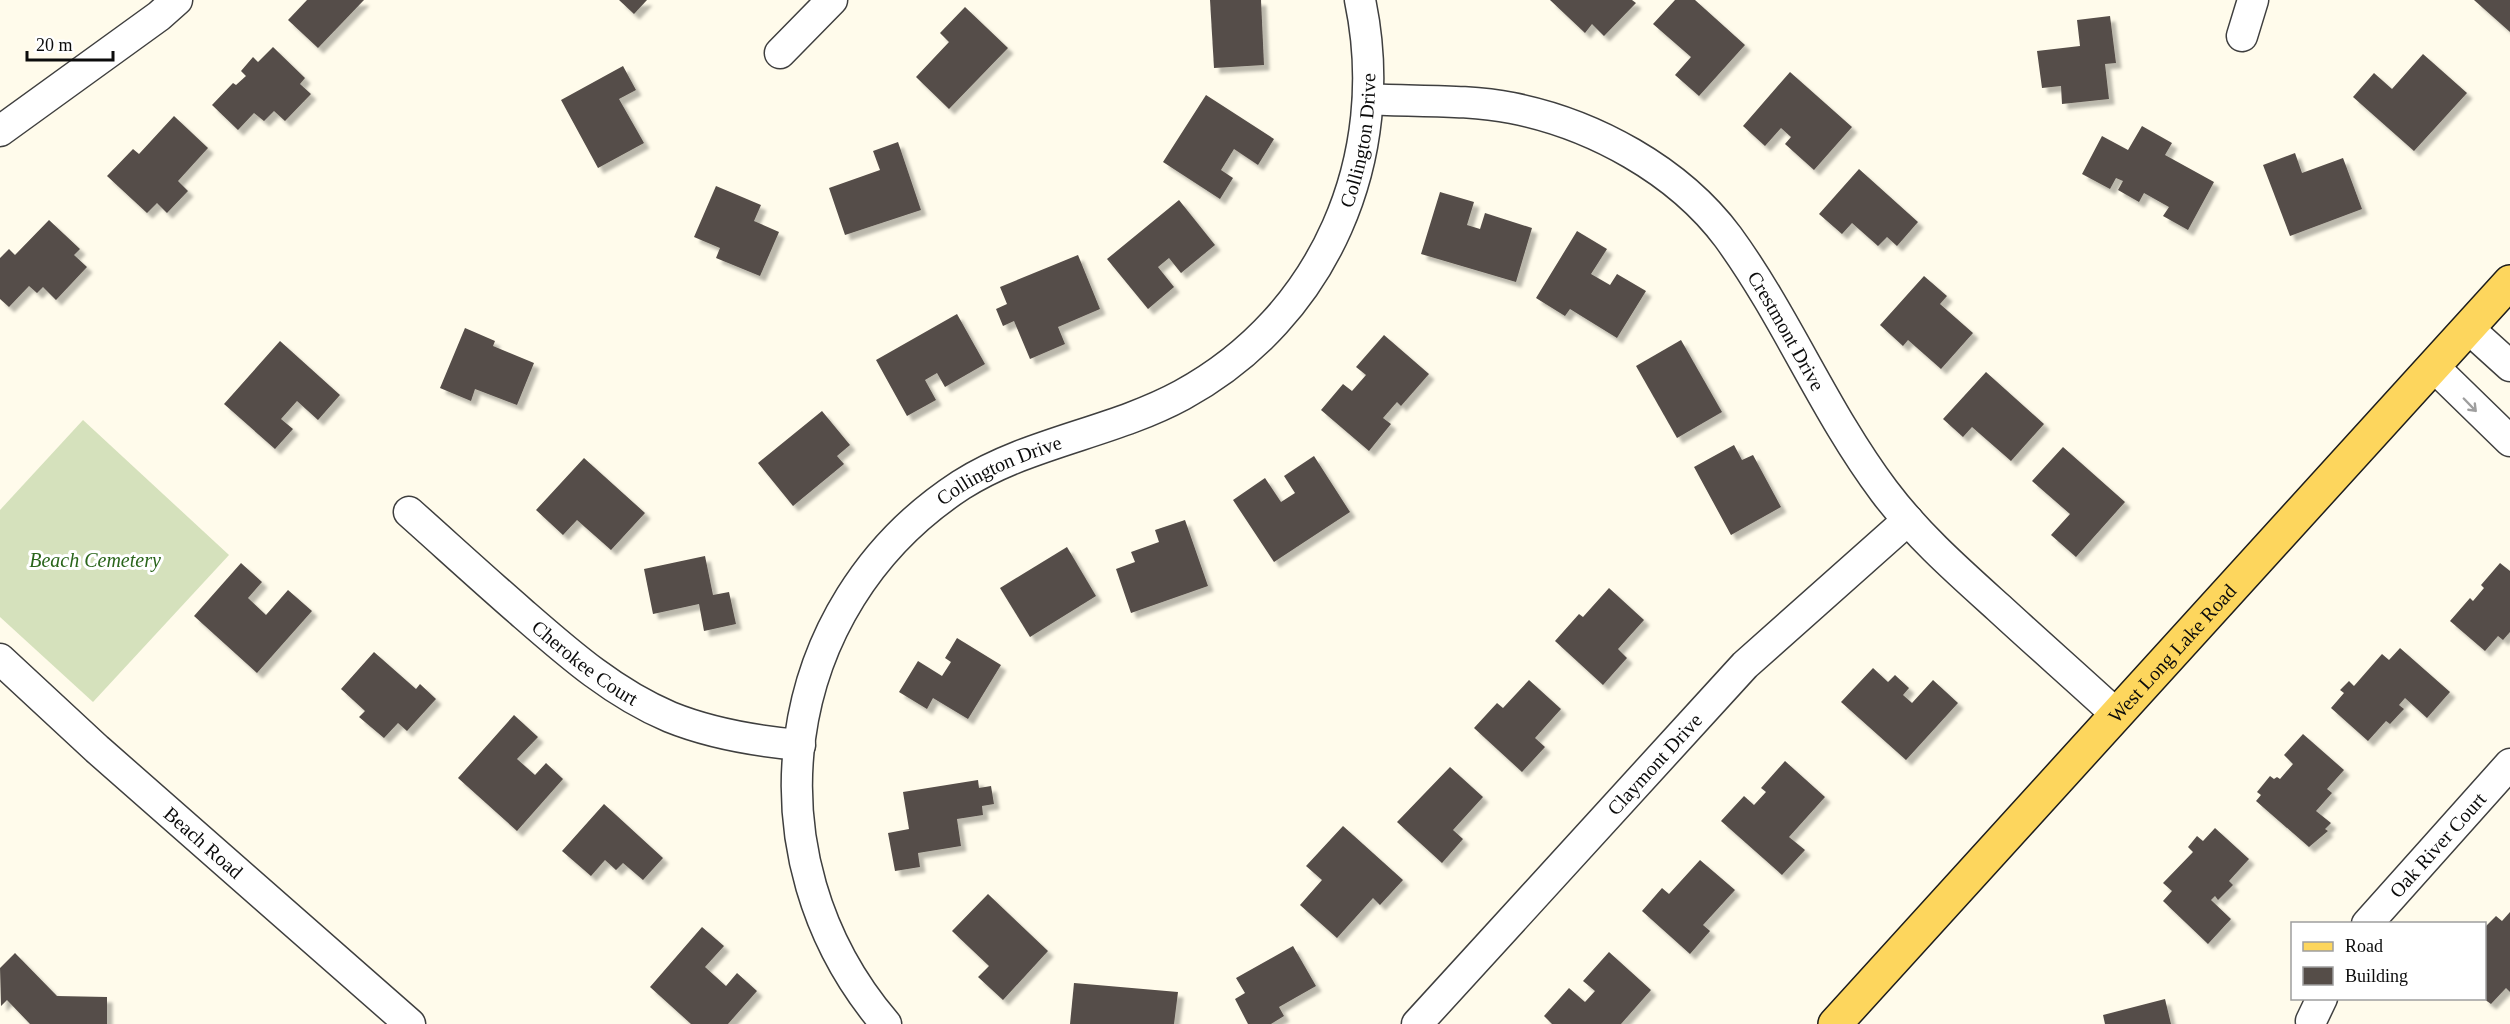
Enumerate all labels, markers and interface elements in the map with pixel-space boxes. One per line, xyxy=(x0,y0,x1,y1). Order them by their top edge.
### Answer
scale bar xyxy=(27,24,112,62)
text: 20 m xyxy=(36,35,73,55)
street label: Collington Drive xyxy=(1335,73,1379,210)
street label: Crestmont Drive xyxy=(1743,267,1829,395)
one-way arrow xyxy=(2463,397,2478,412)
street label: Collington Drive xyxy=(932,431,1064,509)
park label: Beach Cemetery xyxy=(29,549,161,572)
street label: West Long Lake Road xyxy=(2104,580,2240,727)
street label: Cherokee Court xyxy=(528,616,642,710)
street label: Claymont Drive xyxy=(1603,709,1706,819)
street label: Oak River Court xyxy=(2385,788,2491,902)
street label: Beach Road xyxy=(160,802,247,883)
legend xyxy=(2291,922,2486,1000)
text: Road xyxy=(2345,936,2383,956)
text: Building xyxy=(2345,966,2408,986)

